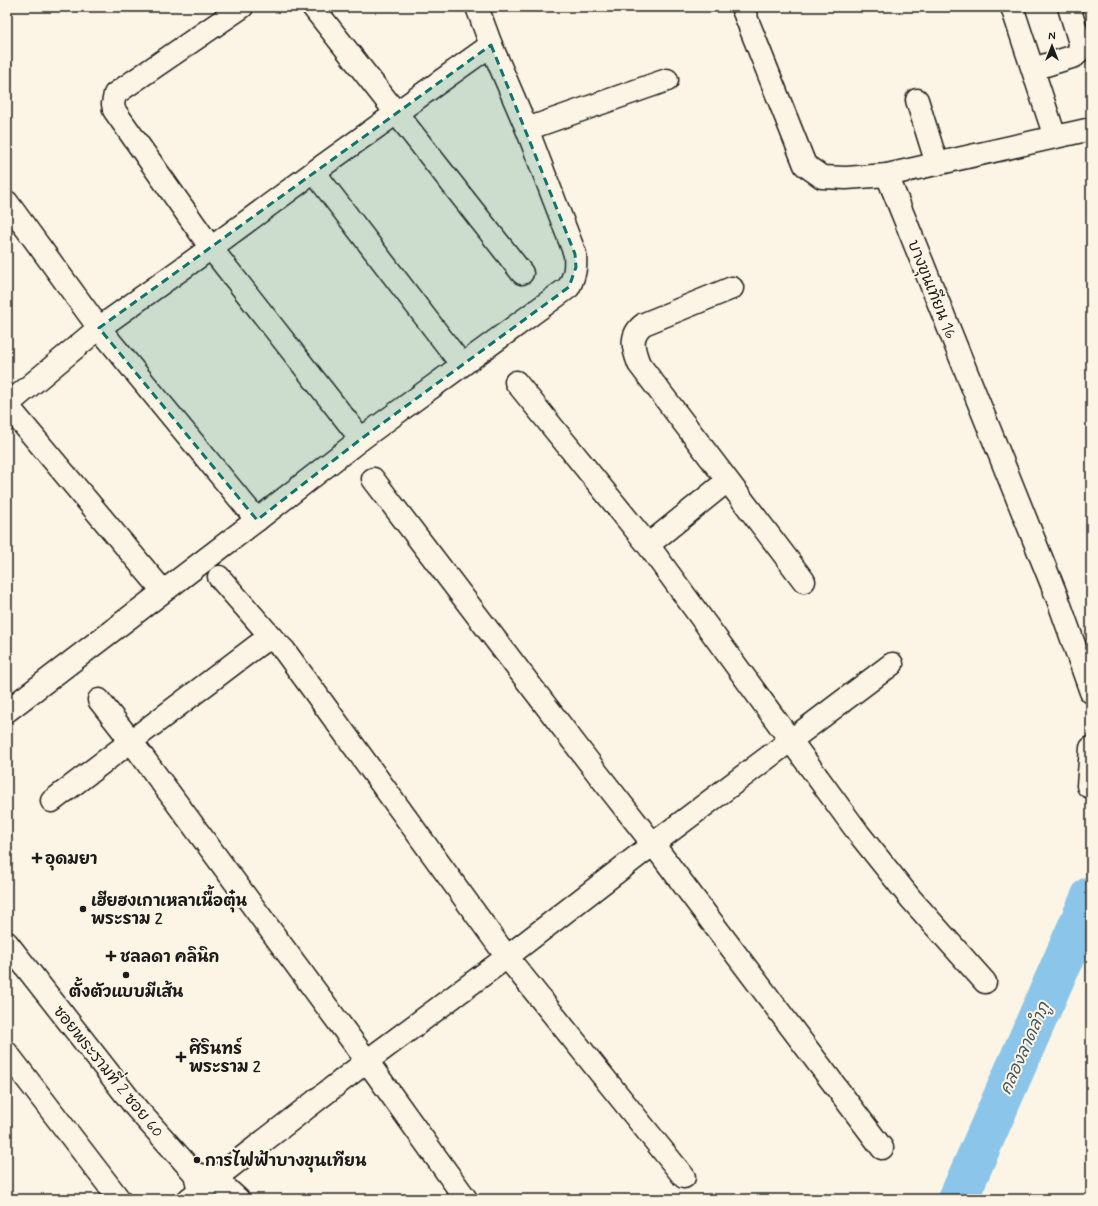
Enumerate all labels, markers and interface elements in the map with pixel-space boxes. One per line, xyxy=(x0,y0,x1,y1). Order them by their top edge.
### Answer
north arrow xyxy=(1032,26,1072,66)
text: N xyxy=(1048,30,1056,44)
street label: บางขุนเทียน 16 xyxy=(901,237,962,343)
place label: อุดมยา xyxy=(45,849,97,871)
marker: อุดมยา xyxy=(32,853,42,863)
place label: เฮียฮงเกาเหลาเนื้อตุ๋น พระราม 2 xyxy=(91,884,247,930)
marker: เฮียฮงเกาเหลาเนื้อตุ๋น พระราม 2 xyxy=(78,904,88,914)
place label: ชลลดา คลินิก xyxy=(120,946,219,968)
marker: ชลลดา คลินิก xyxy=(105,950,117,962)
marker: ตั้งตัวแบบมีเส้น xyxy=(121,970,131,980)
place label: ตั้งตัวแบบมีเส้น xyxy=(69,976,184,1003)
water label: คลองลาดลำภู xyxy=(995,997,1057,1098)
street label: ซอยพระรามที่ 2 ซอย 60 xyxy=(48,998,172,1142)
place label: ศิรินทร์ พระราม 2 xyxy=(189,1037,261,1078)
marker: ศิรินทร์ พระราม 2 xyxy=(176,1052,186,1062)
place label: การไฟฟ้าบางขุนเทียน xyxy=(205,1149,367,1173)
marker: การไฟฟ้าบางขุนเทียน xyxy=(192,1155,202,1165)

